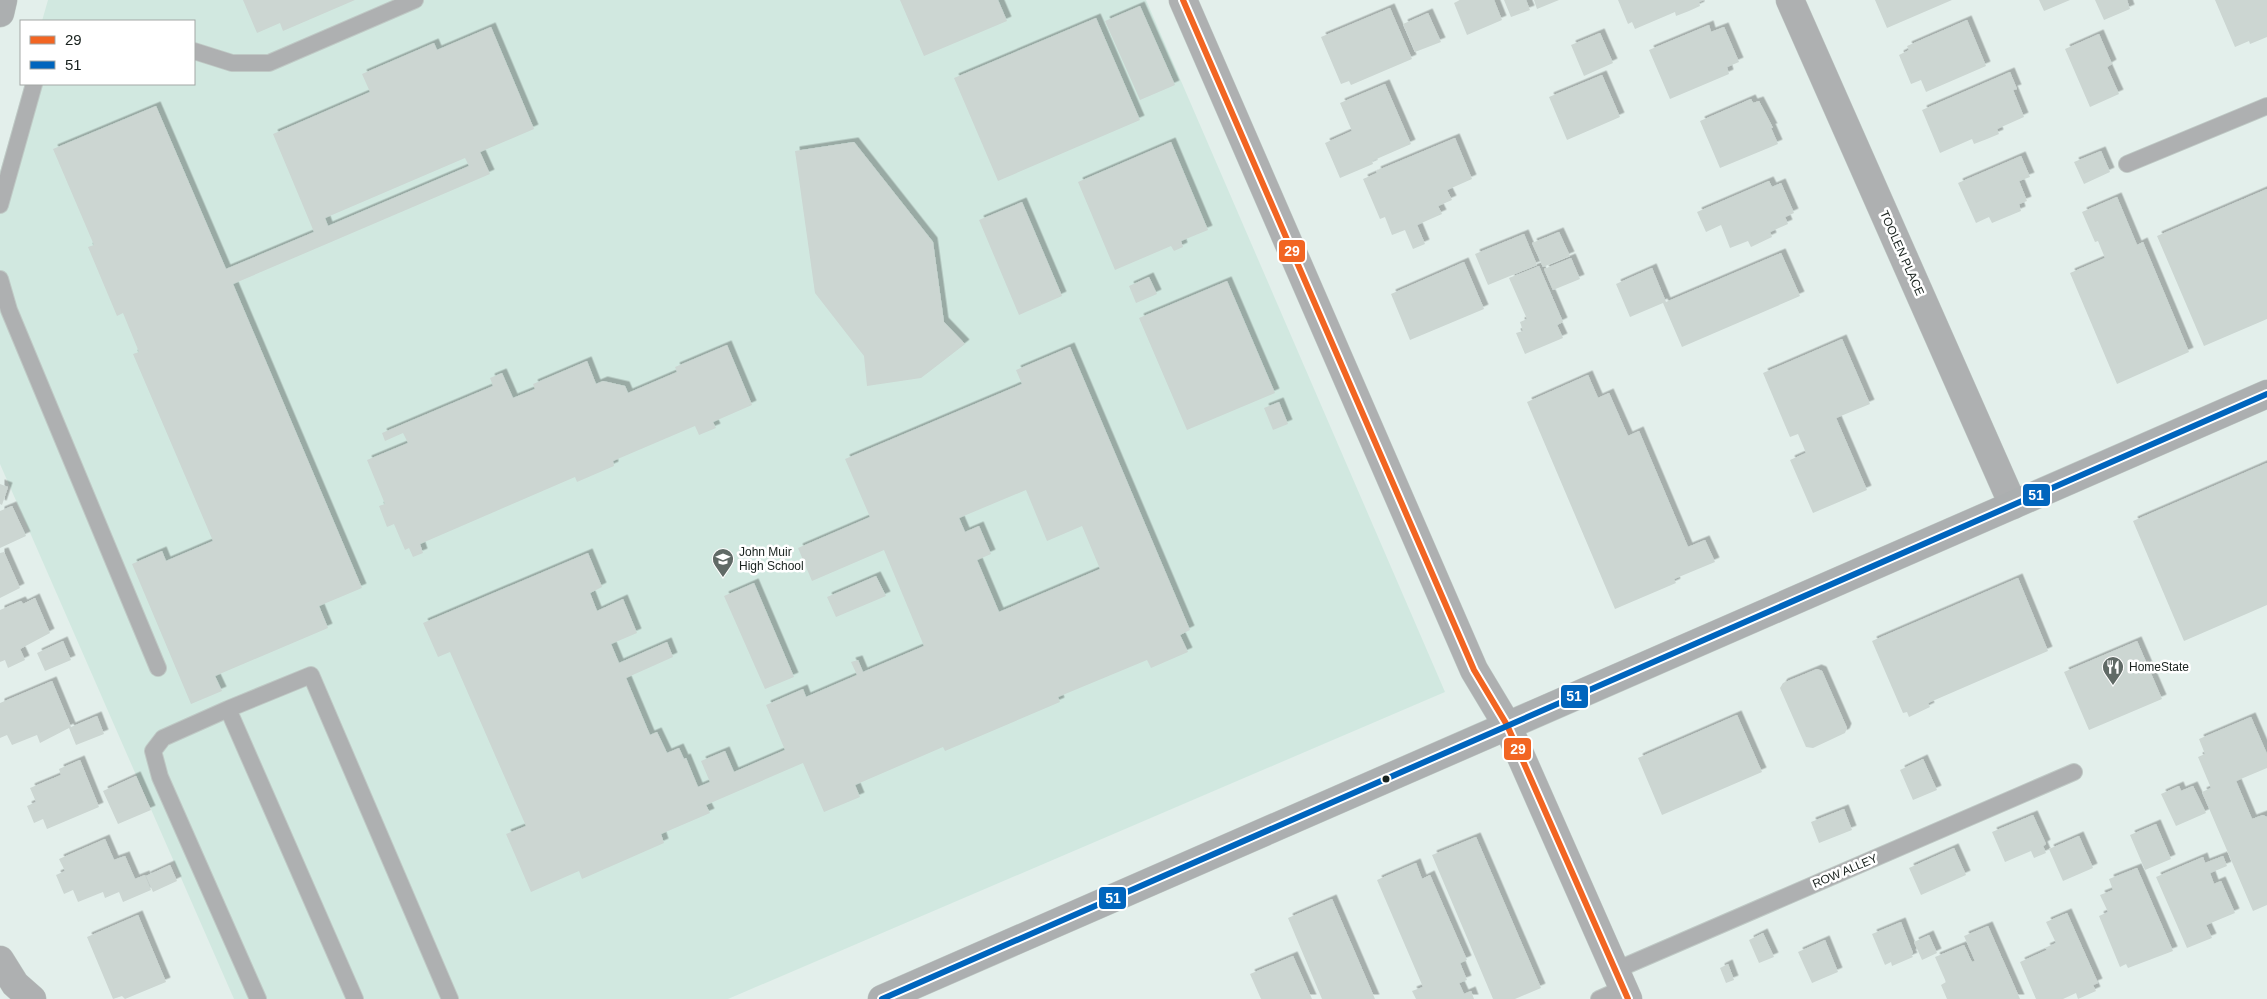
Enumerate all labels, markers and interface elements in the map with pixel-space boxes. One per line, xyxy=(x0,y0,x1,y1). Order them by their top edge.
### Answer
legend xyxy=(20,20,195,85)
text: 29 xyxy=(65,31,82,48)
text: 51 xyxy=(65,56,82,73)
street label: TOOLEN PLACE xyxy=(1877,208,1927,298)
line badge: 29 xyxy=(1278,239,1306,263)
text: 29 xyxy=(1284,243,1300,259)
line badge: 51 xyxy=(2022,483,2051,507)
text: 51 xyxy=(2028,487,2044,503)
place label: John Muir High School xyxy=(739,545,804,573)
school or university icon: John Muir High School xyxy=(711,547,735,578)
restaurant icon: HomeState xyxy=(2101,655,2125,686)
place label: HomeState xyxy=(2129,660,2189,674)
line badge: 51 xyxy=(1560,684,1589,709)
text: 51 xyxy=(1566,688,1582,704)
line badge: 29 xyxy=(1503,737,1532,761)
text: 29 xyxy=(1510,741,1526,757)
unlabelled marker xyxy=(1381,774,1391,784)
street label: ROW ALLEY xyxy=(1810,851,1880,891)
line badge: 51 xyxy=(1098,886,1127,910)
text: 51 xyxy=(1105,890,1121,906)

